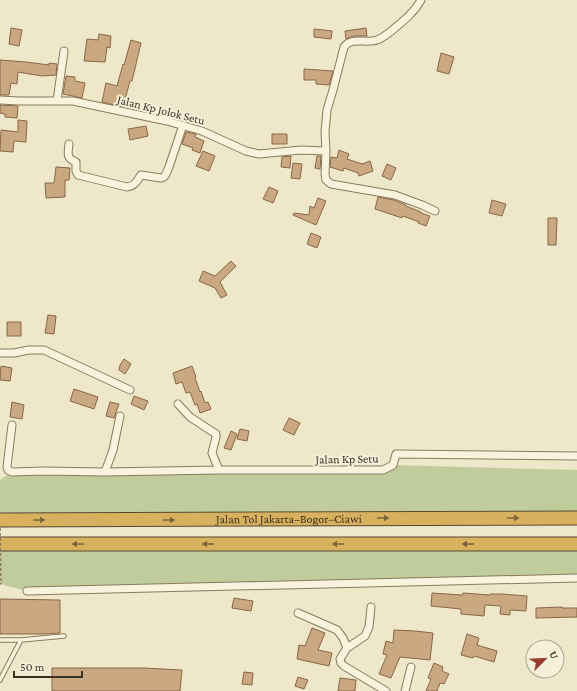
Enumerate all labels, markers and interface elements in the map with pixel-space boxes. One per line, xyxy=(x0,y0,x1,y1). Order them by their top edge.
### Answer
street label: Jalan Kp Jolok Setu xyxy=(115,92,207,128)
street label: Jalan Kp Setu xyxy=(314,451,379,467)
street label: Jalan Tol Jakarta–Bogor–Ciawi xyxy=(215,512,362,526)
one-way arrow xyxy=(377,515,389,522)
one-way arrow xyxy=(507,515,520,521)
one-way arrow xyxy=(33,517,46,523)
one-way arrow xyxy=(163,517,176,523)
one-way arrow xyxy=(71,541,84,547)
one-way arrow xyxy=(201,541,214,547)
one-way arrow xyxy=(331,541,344,547)
one-way arrow xyxy=(461,541,474,547)
north arrow xyxy=(525,639,565,679)
text: U xyxy=(547,649,561,661)
scale bar xyxy=(14,653,82,679)
text: 50 m xyxy=(20,660,45,674)

